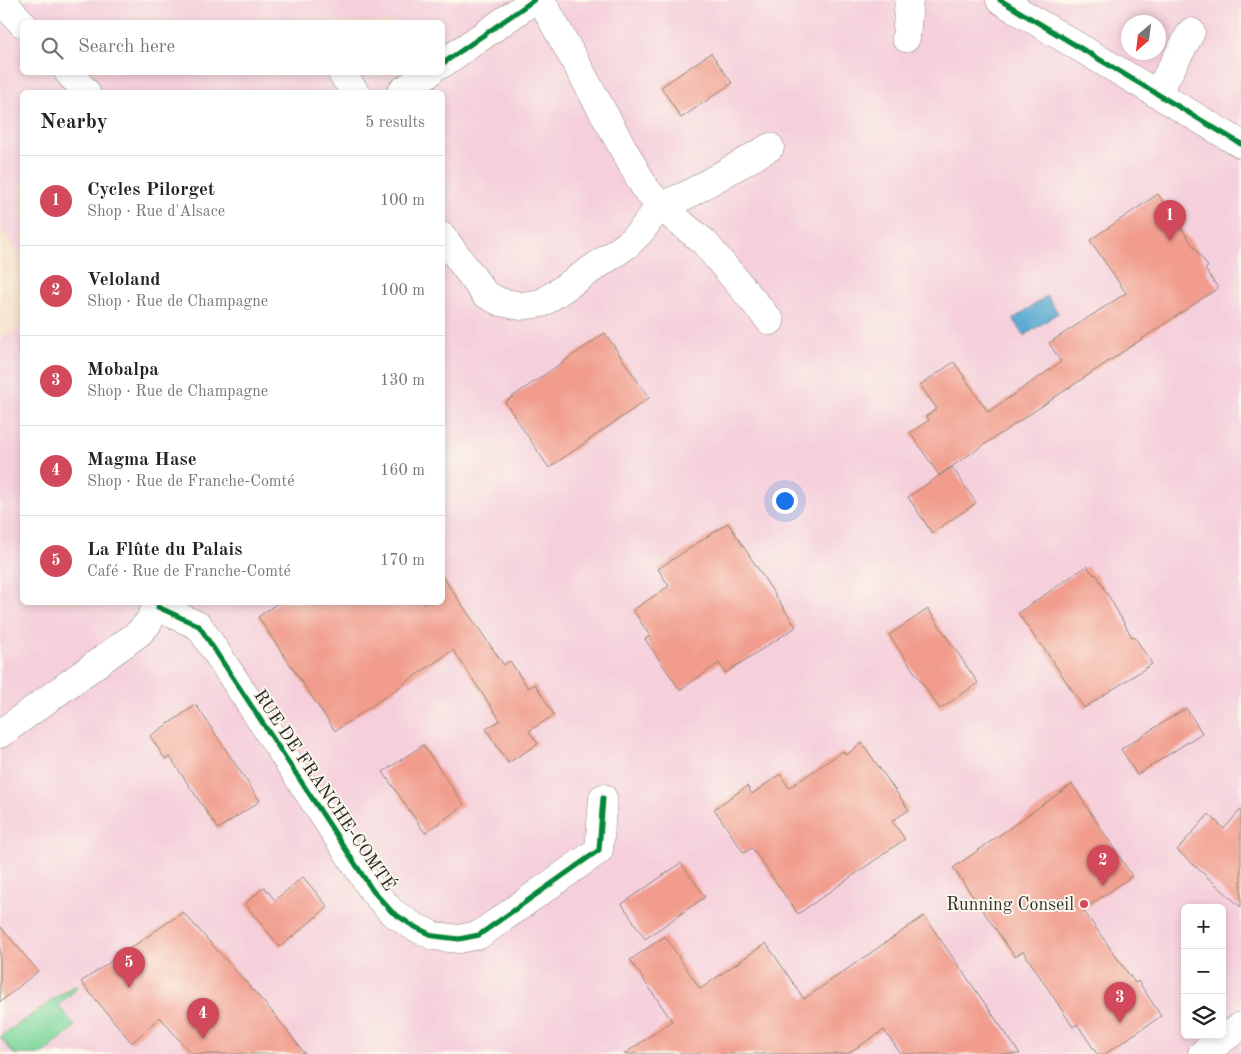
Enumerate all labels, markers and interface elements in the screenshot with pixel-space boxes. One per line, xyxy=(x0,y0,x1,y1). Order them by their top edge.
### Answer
north arrow xyxy=(1121,15,1166,60)
search box xyxy=(20,20,445,75)
icon: search xyxy=(38,34,66,62)
text: Search here xyxy=(78,38,175,57)
text: Nearby xyxy=(40,112,108,133)
text: 5 results xyxy=(365,115,425,131)
text: Cycles Pilorget xyxy=(87,181,215,200)
text: 1 xyxy=(51,193,61,209)
text: 100 m xyxy=(380,193,425,209)
pin: 1 xyxy=(1154,200,1186,241)
text: Shop · Rue d'Alsace xyxy=(87,204,225,220)
text: Veloland xyxy=(87,271,161,290)
text: 2 xyxy=(51,283,61,299)
text: 100 m xyxy=(380,283,425,299)
text: Shop · Rue de Champagne xyxy=(87,294,268,310)
text: Mobalpa xyxy=(87,361,159,380)
text: 3 xyxy=(51,373,61,389)
text: 130 m xyxy=(380,373,425,389)
text: Shop · Rue de Champagne xyxy=(87,384,268,400)
text: Magma Hase xyxy=(87,451,197,470)
text: 4 xyxy=(51,463,61,479)
text: 160 m xyxy=(380,463,425,479)
text: Shop · Rue de Franche-Comté xyxy=(87,474,295,490)
your location xyxy=(772,488,798,514)
text: La Flûte du Palais xyxy=(87,541,242,560)
text: 5 xyxy=(51,553,61,569)
text: 170 m xyxy=(380,553,425,569)
text: Café · Rue de Franche-Comté xyxy=(87,564,291,580)
street label: RUE DE FRANCHE-COMTÉ xyxy=(250,685,402,894)
pin: 2 xyxy=(1087,845,1119,886)
place label: Running Conseil xyxy=(946,896,1074,914)
marker: Running Conseil xyxy=(1078,898,1090,910)
map controls xyxy=(1181,904,1226,1039)
button: + xyxy=(1181,904,1226,949)
pin: 5 xyxy=(113,947,145,988)
button: − xyxy=(1181,949,1226,994)
pin: 3 xyxy=(1104,982,1136,1023)
button: layers xyxy=(1181,994,1226,1039)
pin: 4 xyxy=(187,998,219,1039)

